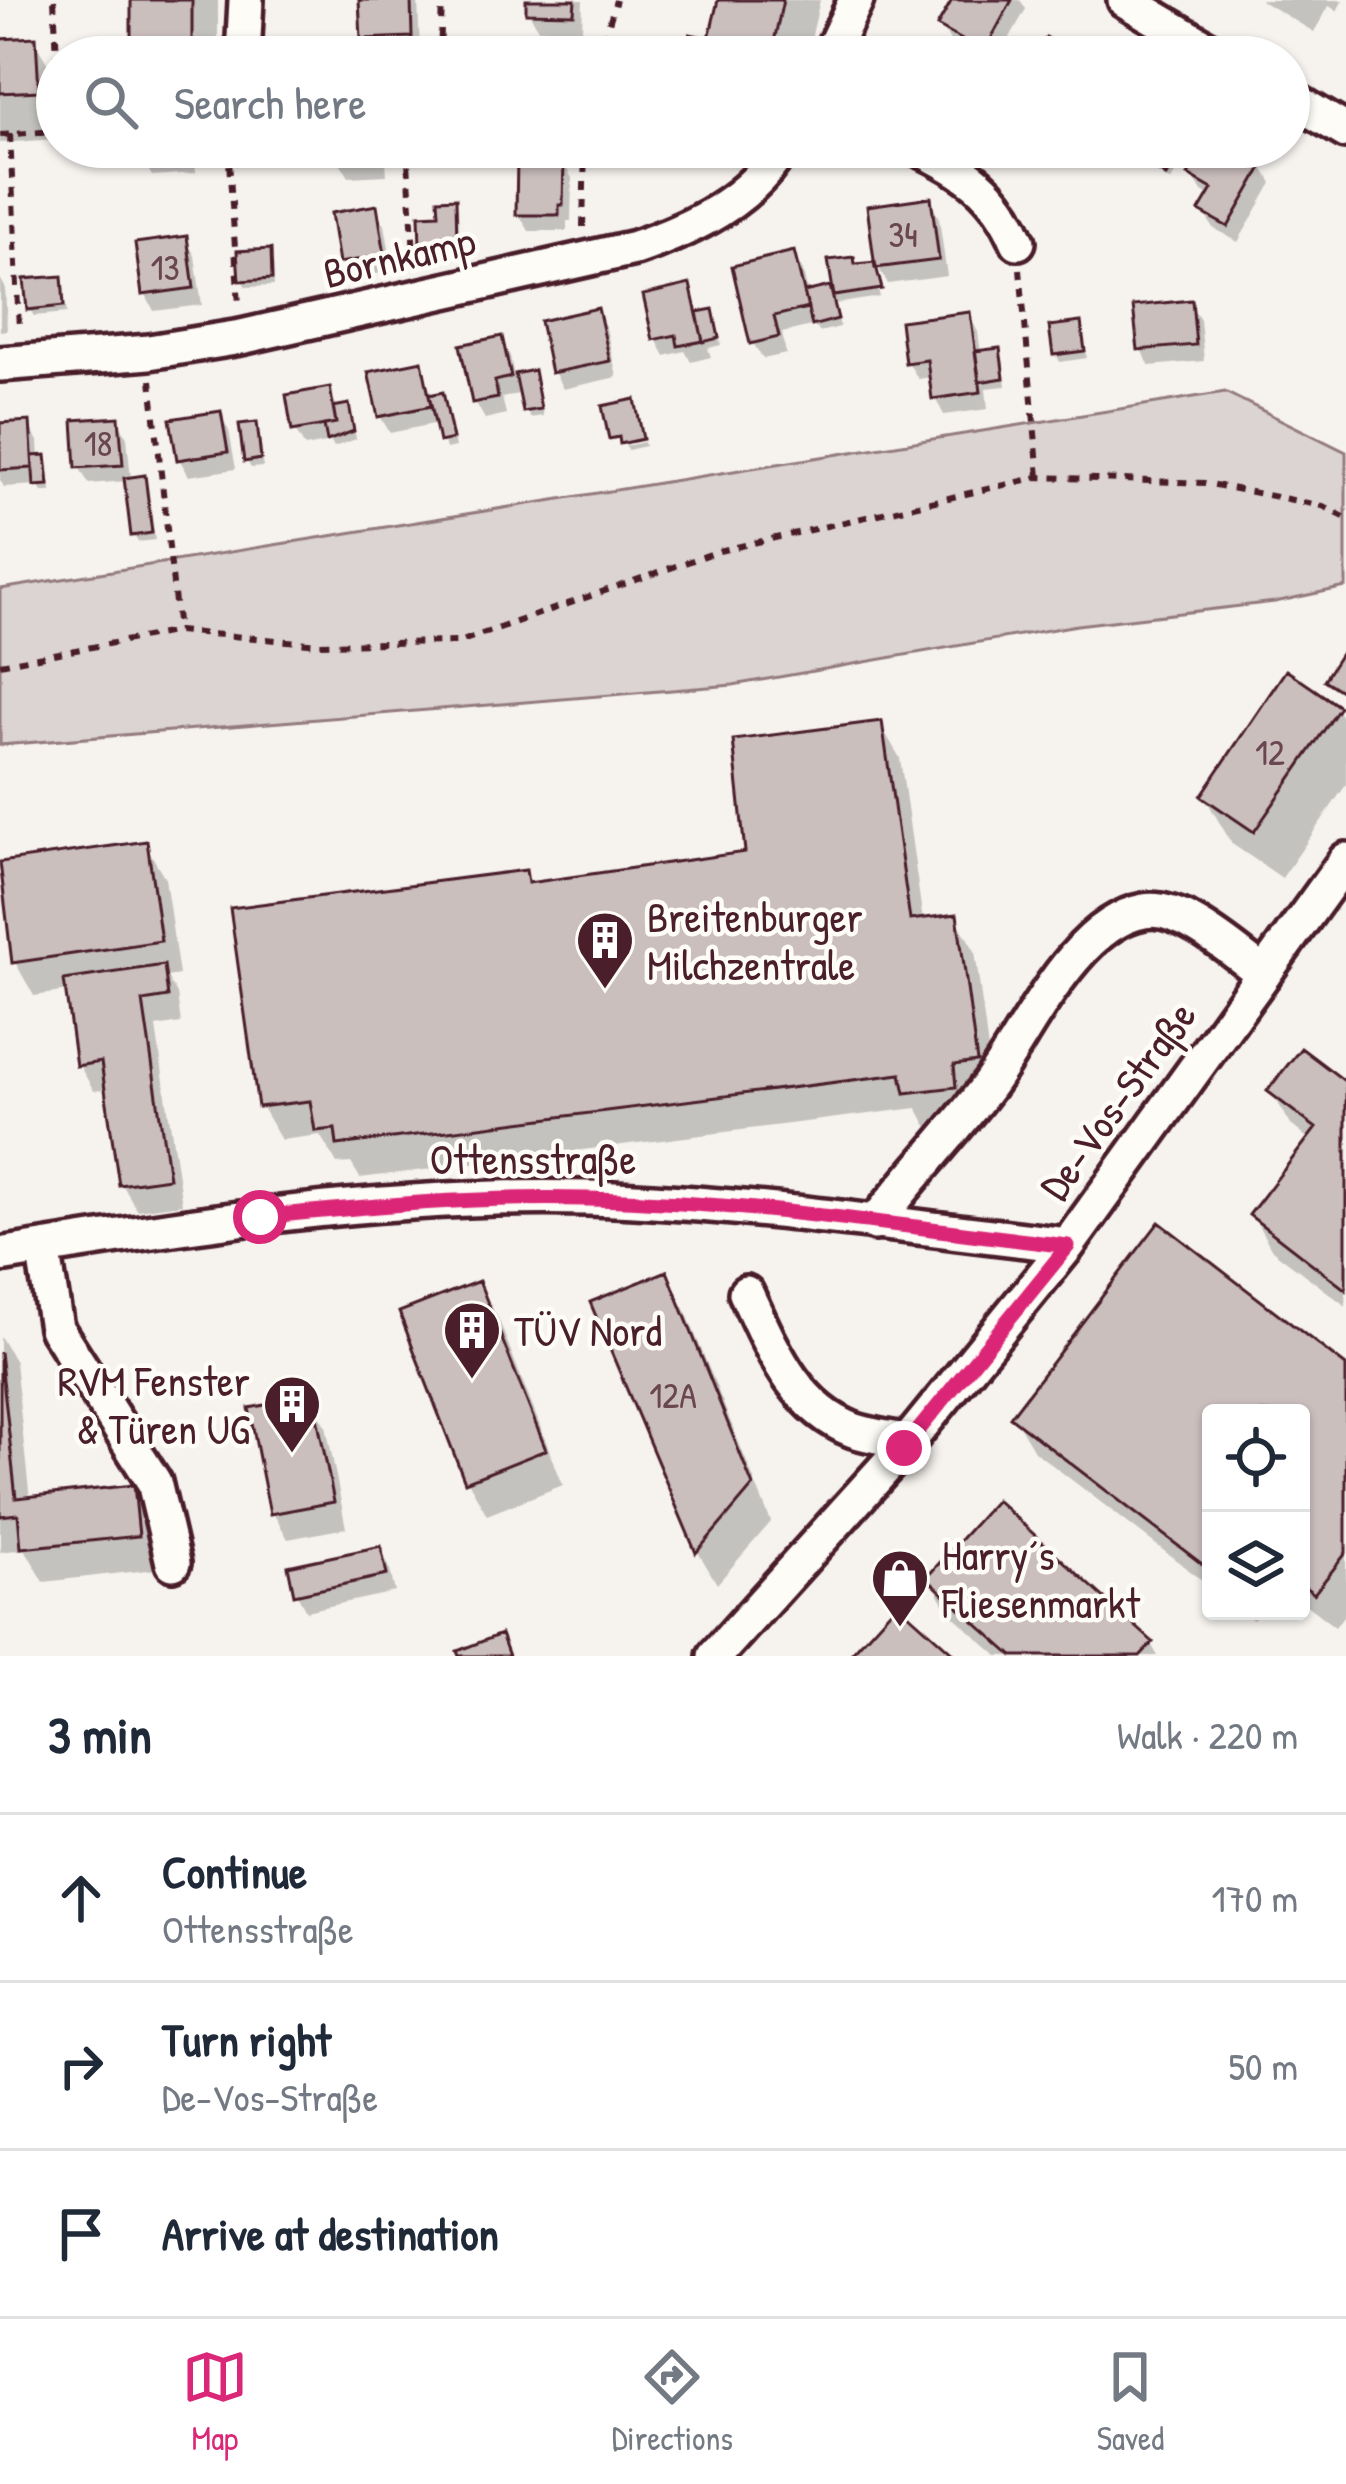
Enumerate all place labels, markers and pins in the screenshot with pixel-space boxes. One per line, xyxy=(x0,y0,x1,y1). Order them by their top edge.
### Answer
place label: Breitenburger Milchzentrale xyxy=(647,888,863,993)
building icon: Breitenburger Milchzentrale xyxy=(574,909,636,991)
building icon: TÜV Nord xyxy=(441,1299,503,1381)
place label: TÜV Nord xyxy=(514,1302,662,1359)
place label: RVM Fenster & Türen UG xyxy=(58,1352,250,1457)
building icon: RVM Fenster & Türen UG xyxy=(261,1373,323,1455)
place label: Harry´s Fliesenmarkt xyxy=(941,1526,1141,1631)
shop icon: Harry´s Fliesenmarkt xyxy=(869,1547,931,1629)

